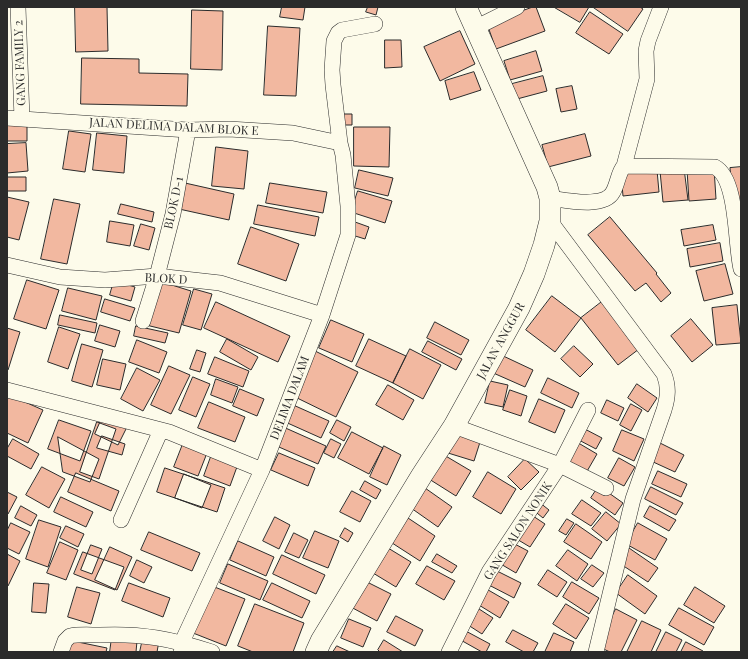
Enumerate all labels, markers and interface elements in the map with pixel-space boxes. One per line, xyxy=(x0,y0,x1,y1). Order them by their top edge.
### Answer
street label: GANG FAMILY 2 xyxy=(11,20,29,106)
street label: JALAN DELIMA DALAM BLOK E xyxy=(89,115,259,139)
street label: BLOK D-1 xyxy=(161,175,187,231)
street label: BLOK D xyxy=(144,271,188,287)
street label: JALAN ANGGUR xyxy=(474,300,528,382)
street label: DELIMA DALAM xyxy=(267,354,313,442)
street label: GANG SALON NONIK xyxy=(481,479,555,583)

